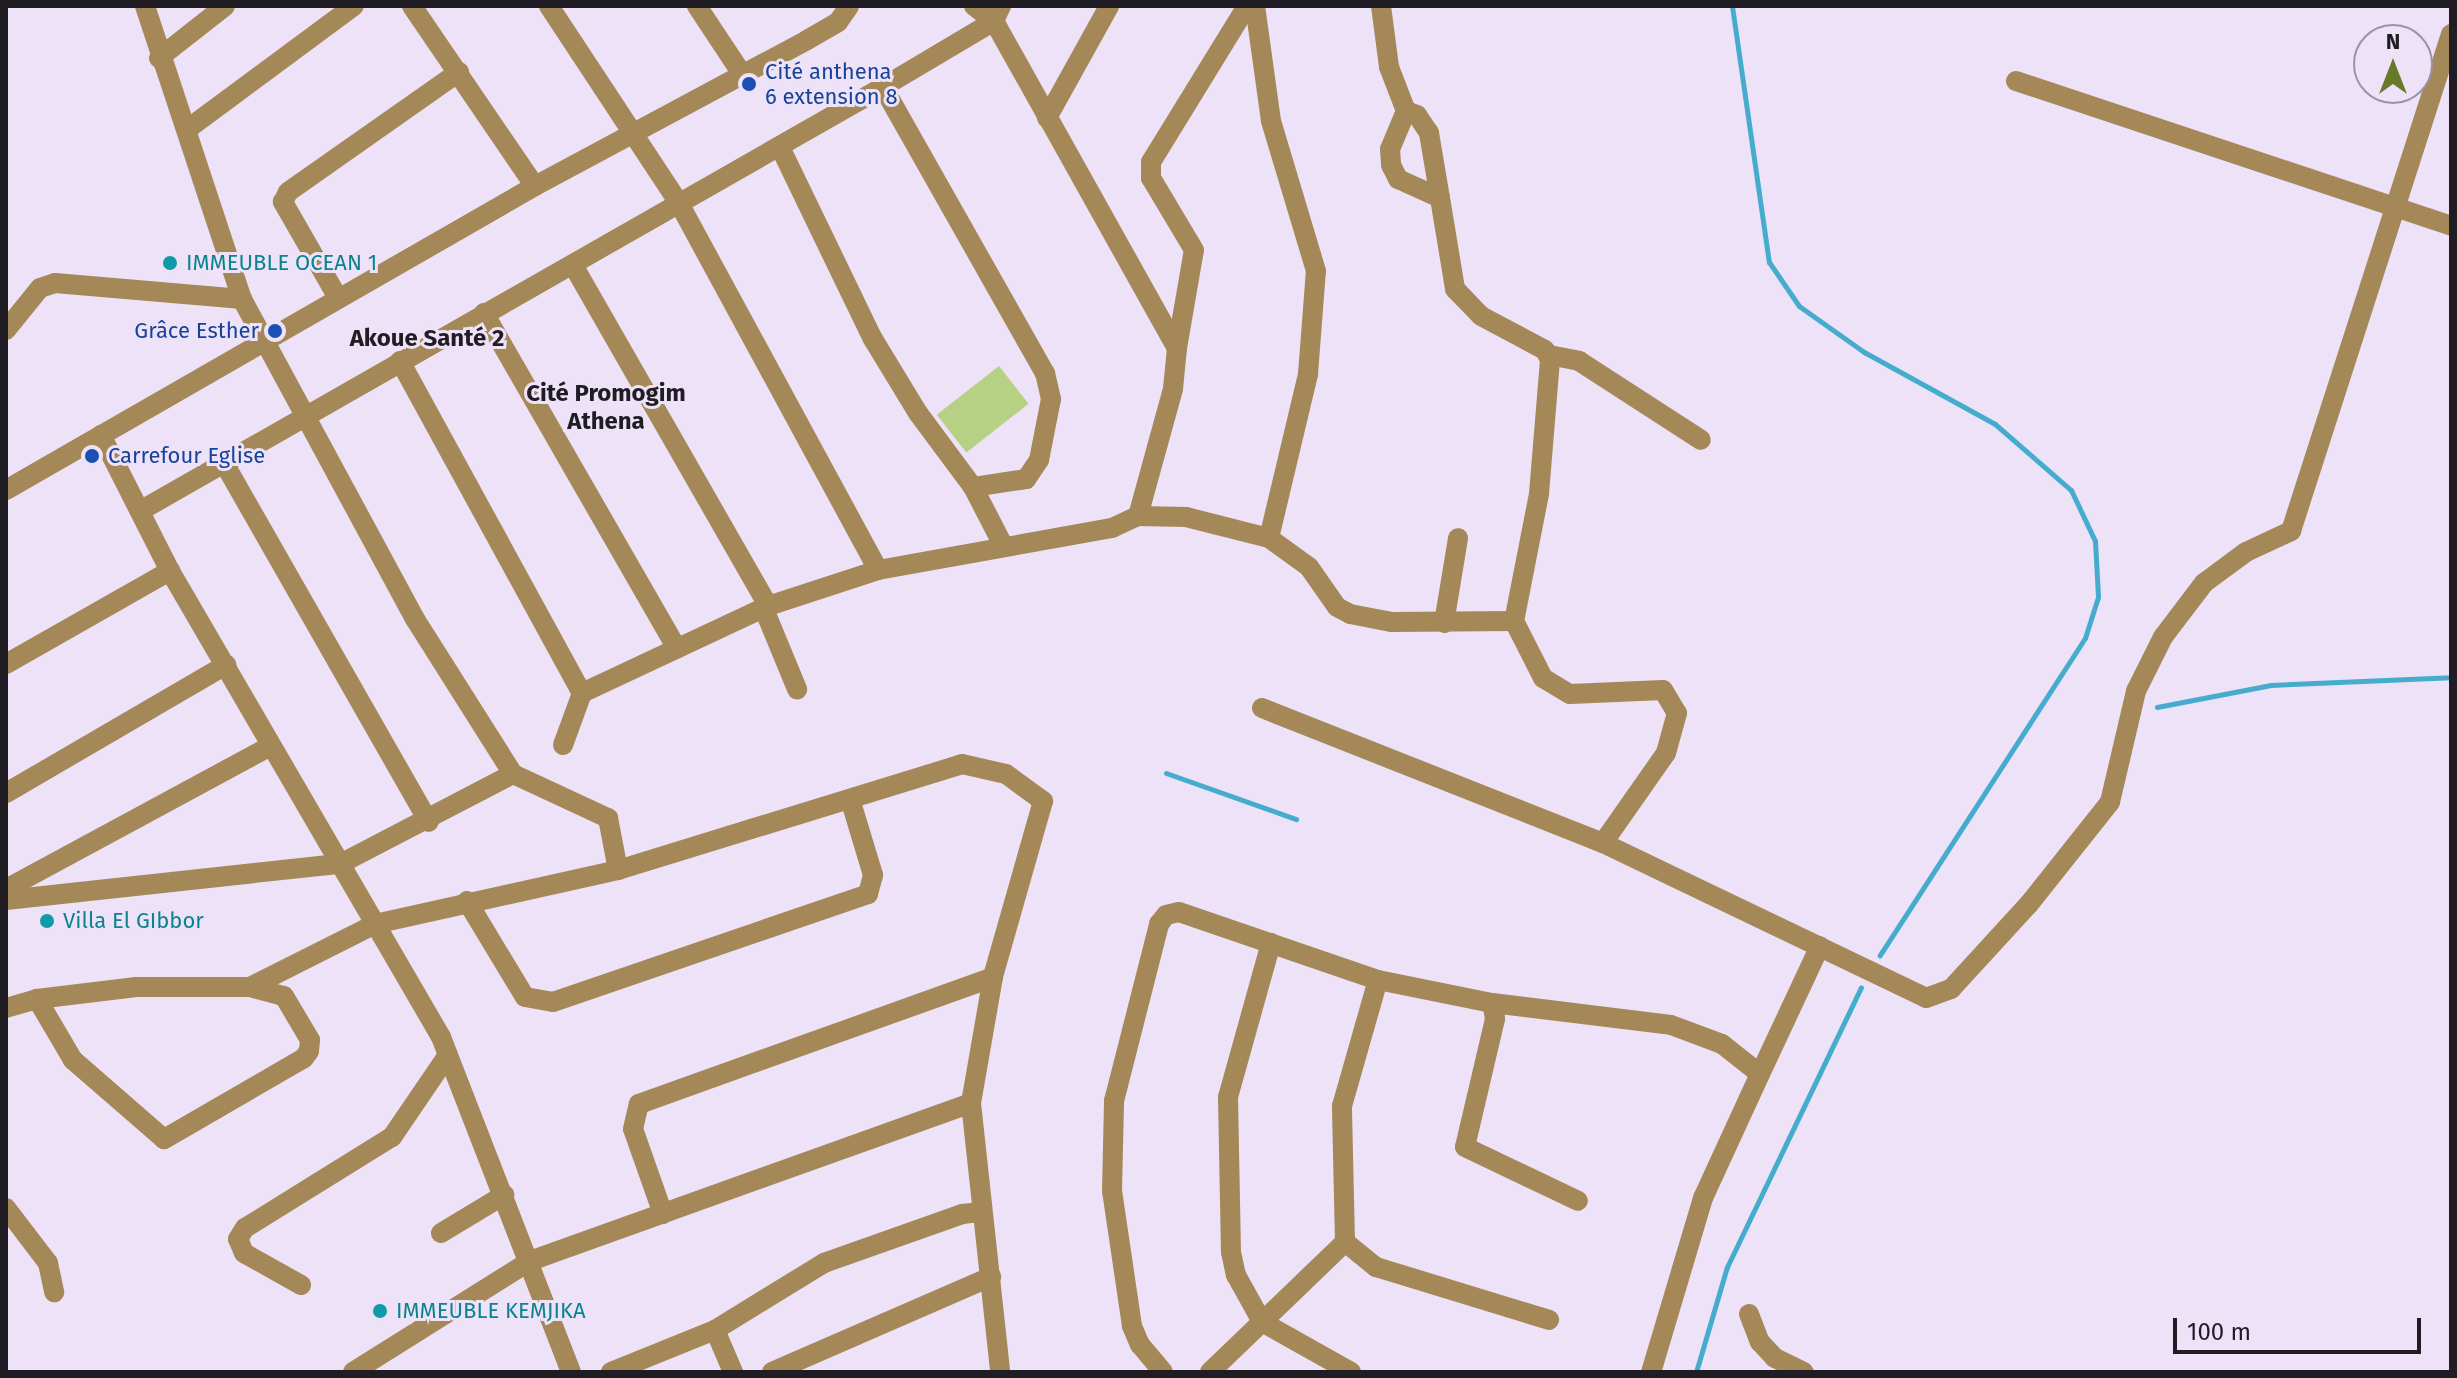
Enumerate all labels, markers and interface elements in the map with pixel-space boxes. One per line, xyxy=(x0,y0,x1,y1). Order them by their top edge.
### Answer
north arrow xyxy=(2353,24,2433,104)
text: N xyxy=(2386,28,2400,55)
place label: Cité anthena 6 extension 8 xyxy=(765,58,898,110)
marker: Cité anthena 6 extension 8 xyxy=(740,75,758,93)
place label: IMMEUBLE OCEAN 1 xyxy=(186,250,377,276)
marker: IMMEUBLE OCEAN 1 xyxy=(161,254,179,272)
place label: Grâce Esther xyxy=(134,318,259,344)
marker: Grâce Esther xyxy=(266,322,284,340)
district label: Akoue Santé 2 xyxy=(350,325,504,353)
district label: Cité Promogim Athena xyxy=(526,380,686,436)
place label: Carrefour Eglise xyxy=(108,443,265,469)
marker: Carrefour Eglise xyxy=(83,447,101,465)
place label: Villa El GIbbor xyxy=(63,908,204,934)
marker: Villa El GIbbor xyxy=(38,912,56,930)
place label: IMMEUBLE KEMJIKA xyxy=(396,1298,586,1324)
marker: IMMEUBLE KEMJIKA xyxy=(371,1302,389,1320)
scale bar xyxy=(2177,1302,2425,1352)
text: 100 m xyxy=(2187,1318,2251,1346)

